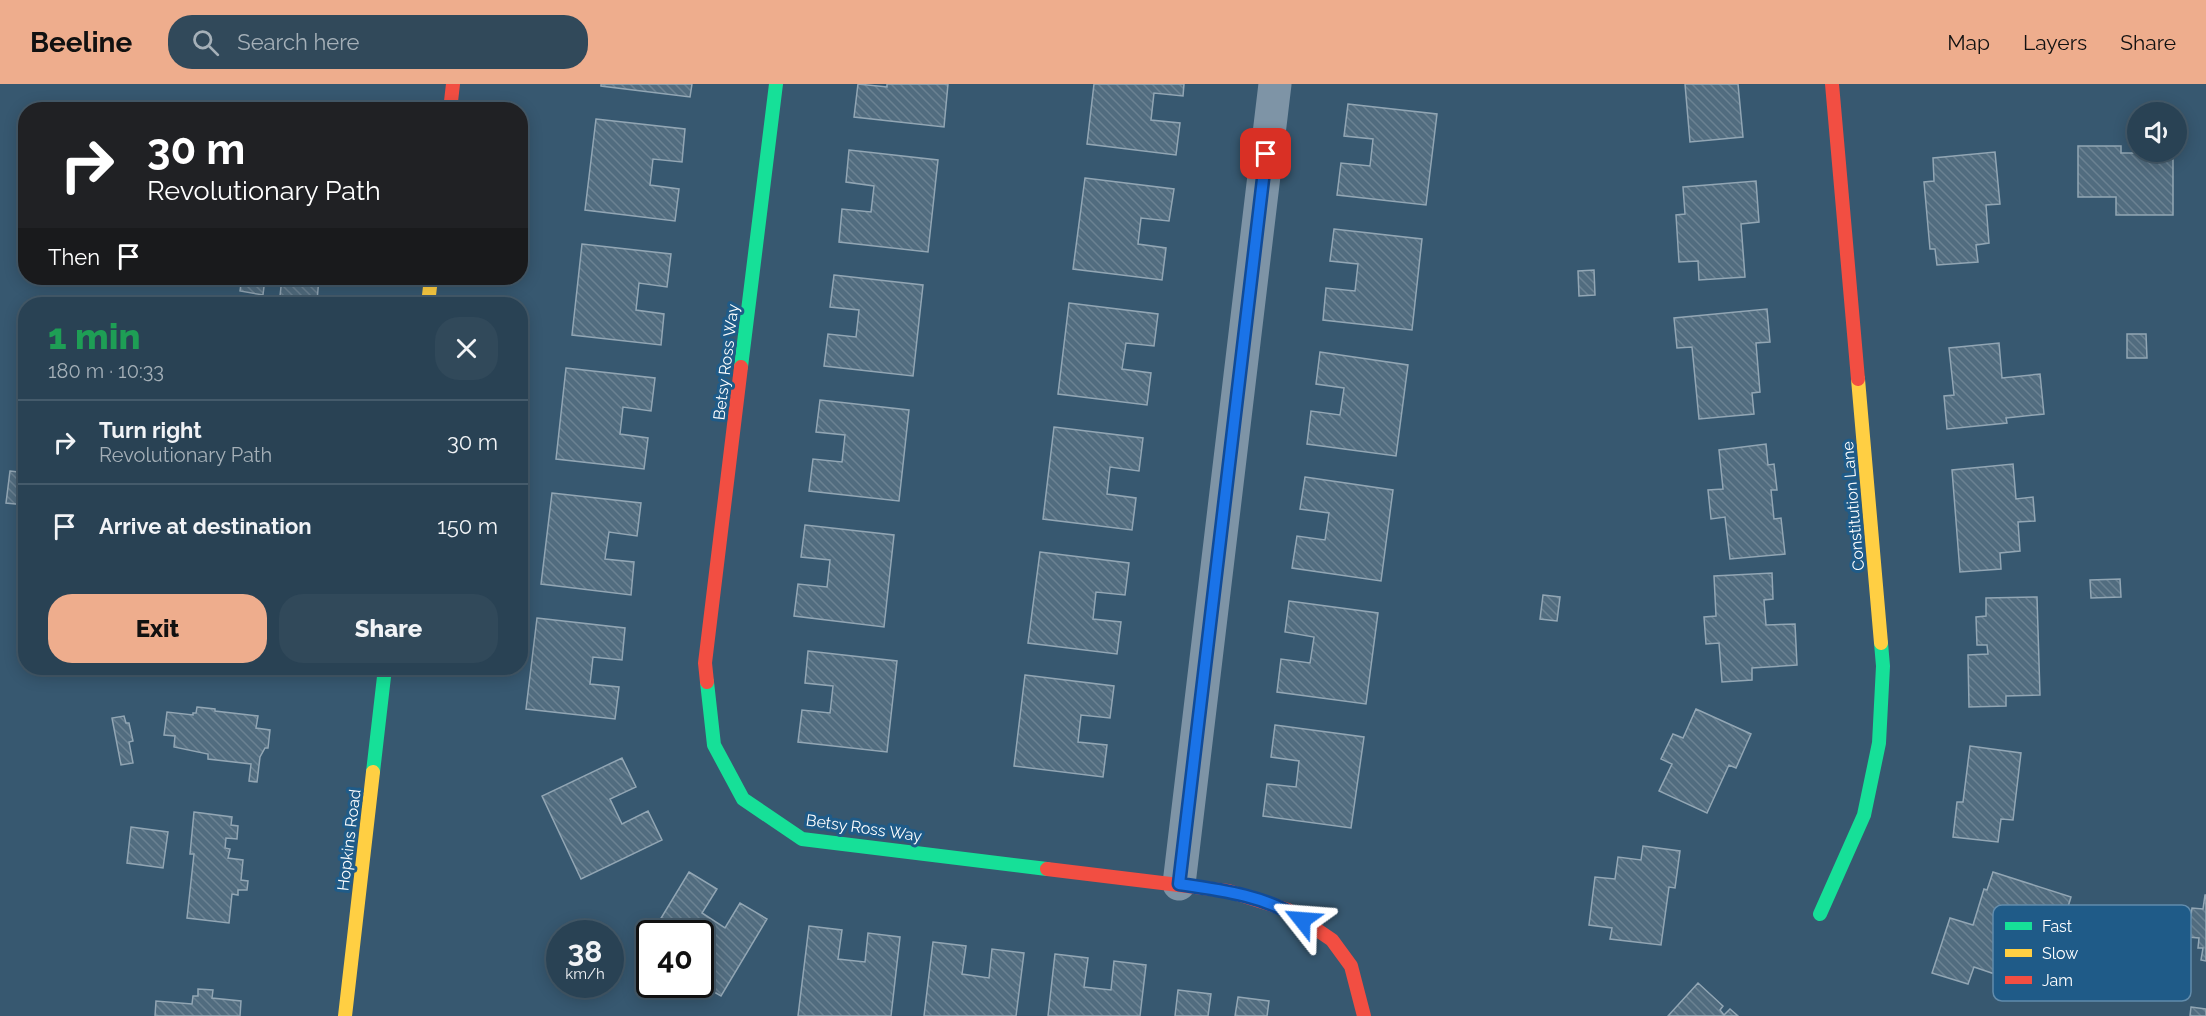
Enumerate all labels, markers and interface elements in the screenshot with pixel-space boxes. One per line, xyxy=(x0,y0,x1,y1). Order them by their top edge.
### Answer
search box xyxy=(168,15,588,69)
text: Beeline xyxy=(30,26,132,59)
icon: search xyxy=(189,26,222,59)
text: Search here xyxy=(237,29,359,55)
text: Map xyxy=(1947,30,1990,55)
text: Layers xyxy=(2023,30,2087,55)
text: Share xyxy=(2120,30,2176,55)
map controls xyxy=(2127,102,2187,162)
button: sound xyxy=(2127,102,2187,162)
text: 30 m xyxy=(147,125,245,174)
icon: right xyxy=(48,126,126,204)
pin xyxy=(1240,128,1291,179)
icon: arrive xyxy=(1249,137,1282,170)
text: Revolutionary Path xyxy=(147,175,381,206)
icon: arrive xyxy=(112,240,145,273)
text: Then xyxy=(48,244,100,270)
street label: Betsy Ross Way xyxy=(709,302,743,421)
text: 1 min xyxy=(48,315,140,357)
button: close xyxy=(435,317,498,380)
text: 180 m · 10:33 xyxy=(48,359,164,383)
text: Turn right xyxy=(99,417,202,443)
icon: right xyxy=(48,426,81,459)
text: 30 m xyxy=(447,429,498,455)
street label: Constitution Lane xyxy=(1838,441,1868,571)
text: Revolutionary Path xyxy=(99,443,272,467)
icon: arrive xyxy=(48,510,81,543)
text: Arrive at destination xyxy=(99,513,312,539)
text: 150 m xyxy=(437,513,498,539)
button: Exit xyxy=(48,594,267,663)
button: Share xyxy=(279,594,498,663)
street label: Hopkins Road xyxy=(333,788,365,892)
street label: Betsy Ross Way xyxy=(805,810,924,846)
position arrow xyxy=(1270,888,1334,952)
legend xyxy=(1993,905,2191,1001)
text: Fast xyxy=(2042,917,2073,936)
speed limit sign: 40 xyxy=(636,920,714,998)
text: 38 xyxy=(568,934,602,969)
text: Slow xyxy=(2042,944,2078,963)
text: km/h xyxy=(565,965,605,983)
text: Jam xyxy=(2042,971,2073,990)

